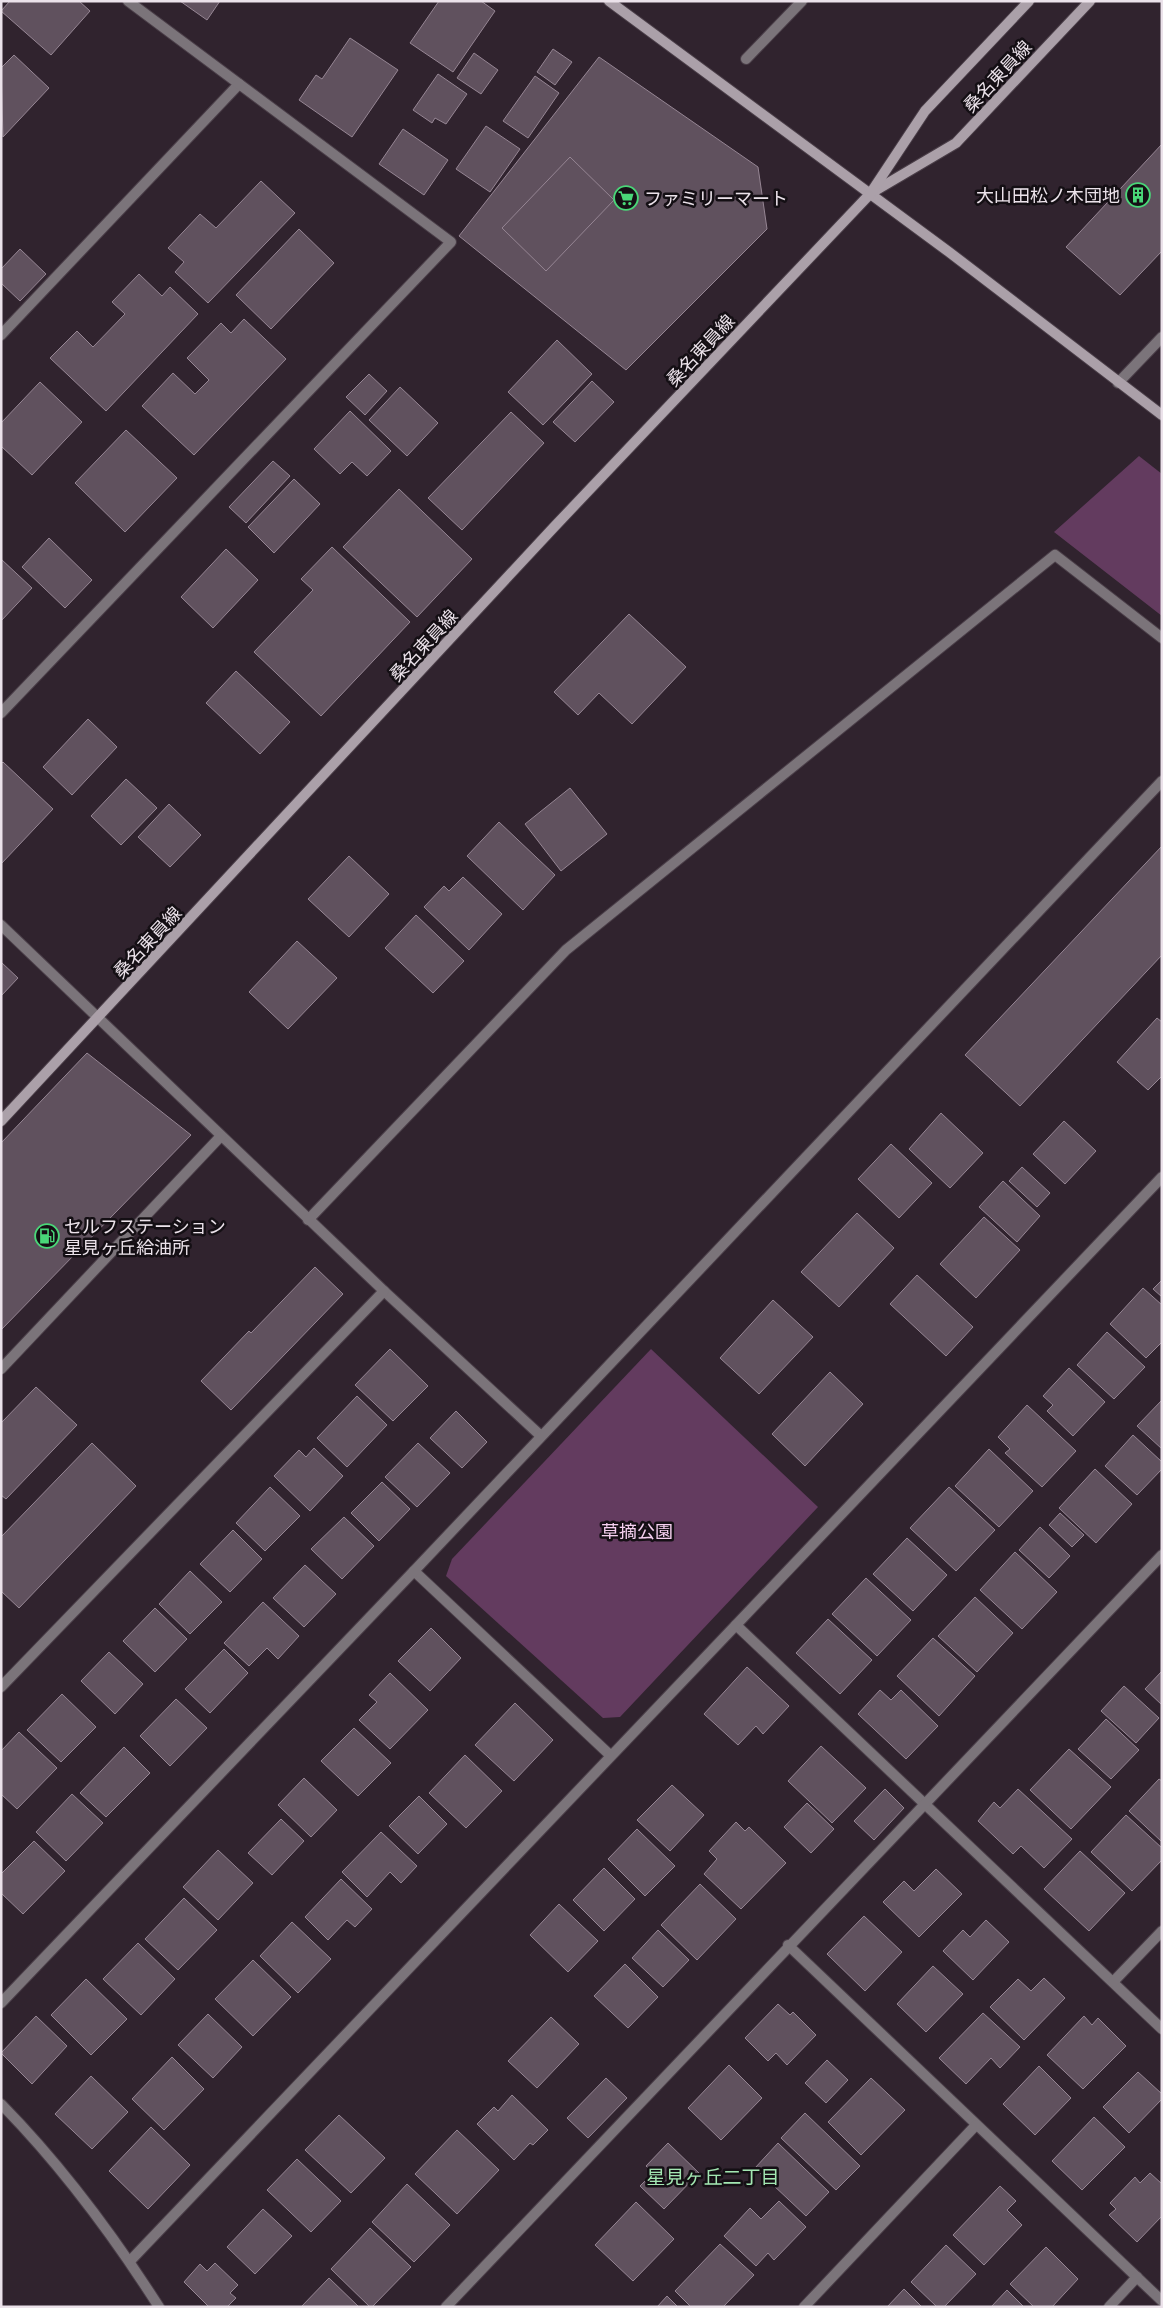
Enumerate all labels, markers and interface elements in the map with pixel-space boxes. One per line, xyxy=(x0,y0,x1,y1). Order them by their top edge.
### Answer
street label: 桑名東員線 xyxy=(958,36,1036,116)
building icon: 大山田松ノ木団地 xyxy=(1125,182,1151,208)
place label: 大山田松ノ木団地 xyxy=(976,184,1120,206)
supermarket icon: ファミリーマート xyxy=(613,185,639,211)
place label: ファミリーマート xyxy=(644,187,788,209)
street label: 桑名東員線 xyxy=(661,310,739,390)
street label: 桑名東員線 xyxy=(384,605,462,685)
street label: 桑名東員線 xyxy=(108,902,186,982)
place label: セルフステーション 星見ヶ丘給油所 xyxy=(64,1215,226,1258)
fuel station icon: セルフステーション 星見ヶ丘給油所 xyxy=(34,1223,60,1249)
park label: 草摘公園 xyxy=(601,1520,673,1542)
district label: 星見ヶ丘二丁目 xyxy=(646,2165,780,2188)

